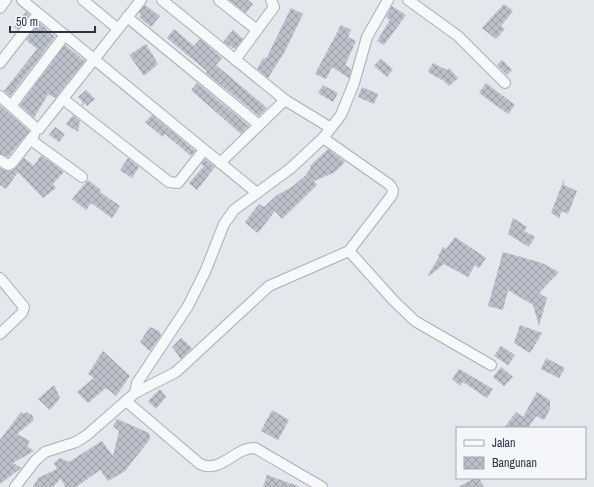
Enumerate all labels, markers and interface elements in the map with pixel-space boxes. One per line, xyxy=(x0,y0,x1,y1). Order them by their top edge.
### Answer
scale bar xyxy=(10,8,95,34)
text: 50 m xyxy=(16,14,38,30)
legend xyxy=(456,427,586,479)
text: Jalan xyxy=(492,435,516,451)
text: Bangunan xyxy=(492,455,537,471)

